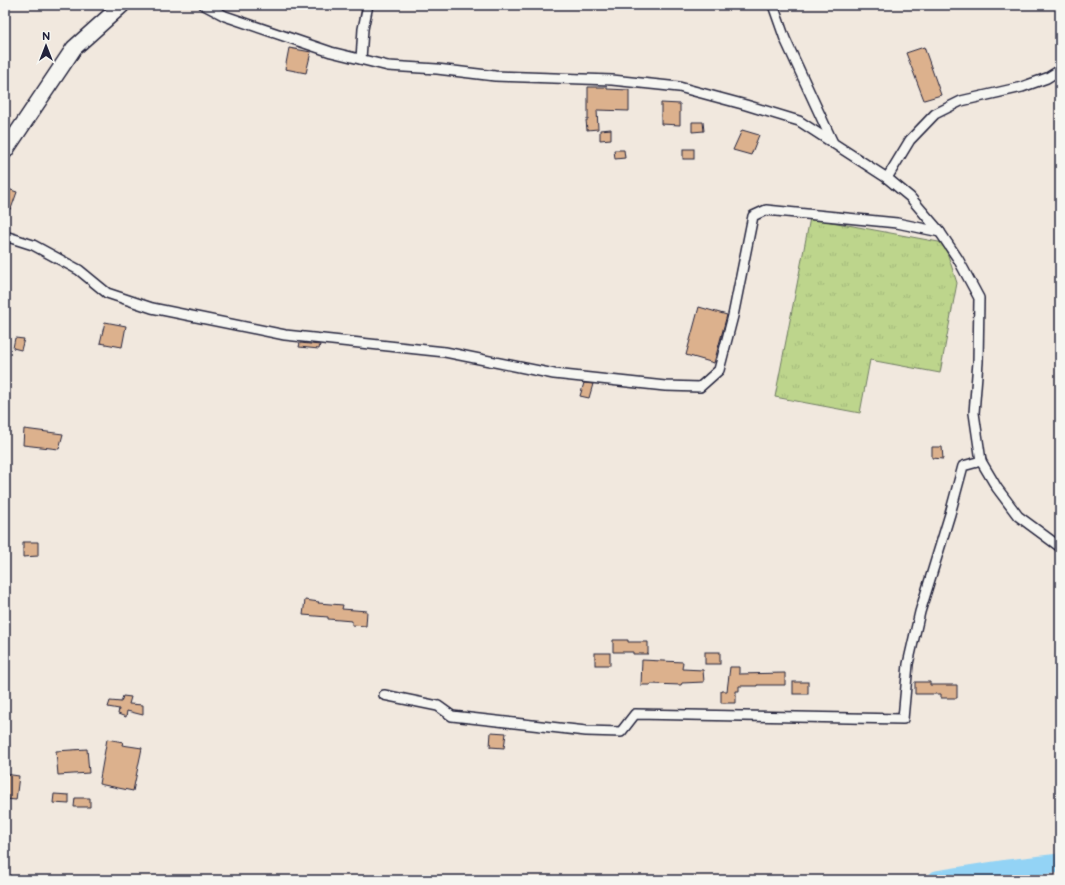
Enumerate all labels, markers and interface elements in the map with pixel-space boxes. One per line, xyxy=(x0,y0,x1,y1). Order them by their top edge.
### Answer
north arrow xyxy=(26,26,66,66)
text: N xyxy=(42,30,50,43)

